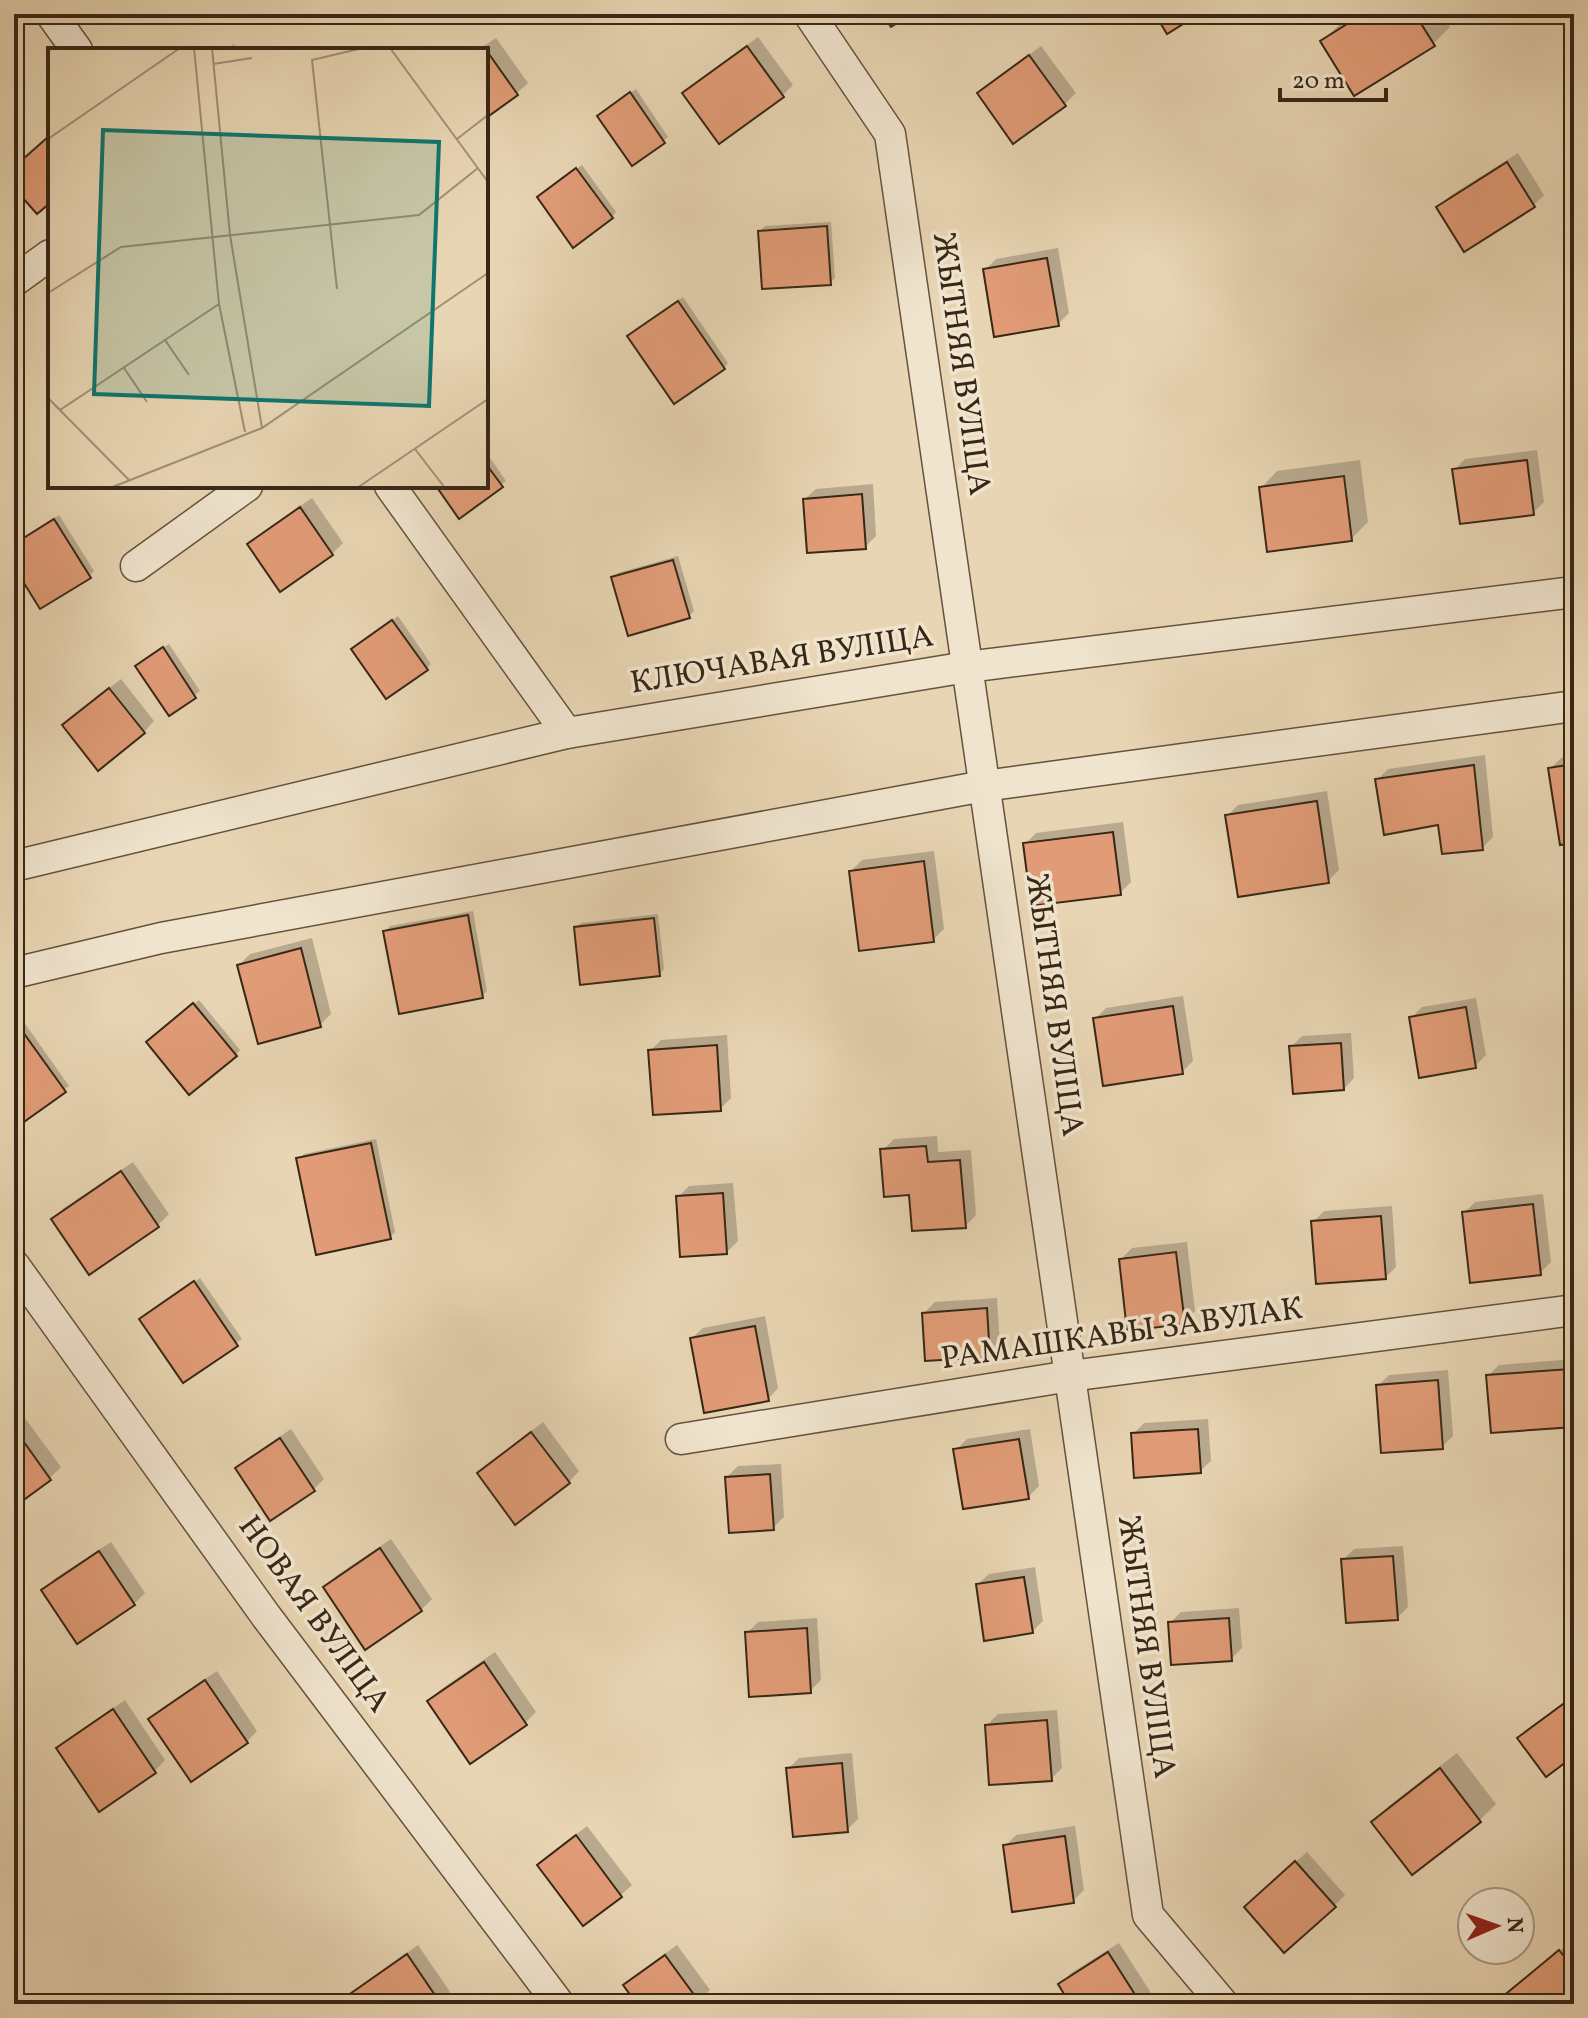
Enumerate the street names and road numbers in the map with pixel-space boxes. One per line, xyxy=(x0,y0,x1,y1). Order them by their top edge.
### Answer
street label: ЖЫТНЯЯ ВУЛІЦА xyxy=(920,230,1000,498)
street label: КЛЮЧАВАЯ ВУЛІЦА xyxy=(627,615,937,707)
street label: ЖЫТНЯЯ ВУЛІЦА xyxy=(1013,871,1093,1139)
street label: РАМАШКАВЫ ЗАВУЛАК xyxy=(938,1288,1306,1382)
street label: НОВАЯ ВУЛІЦА xyxy=(226,1507,400,1723)
street label: ЖЫТНЯЯ ВУЛІЦА xyxy=(1105,1513,1185,1781)

